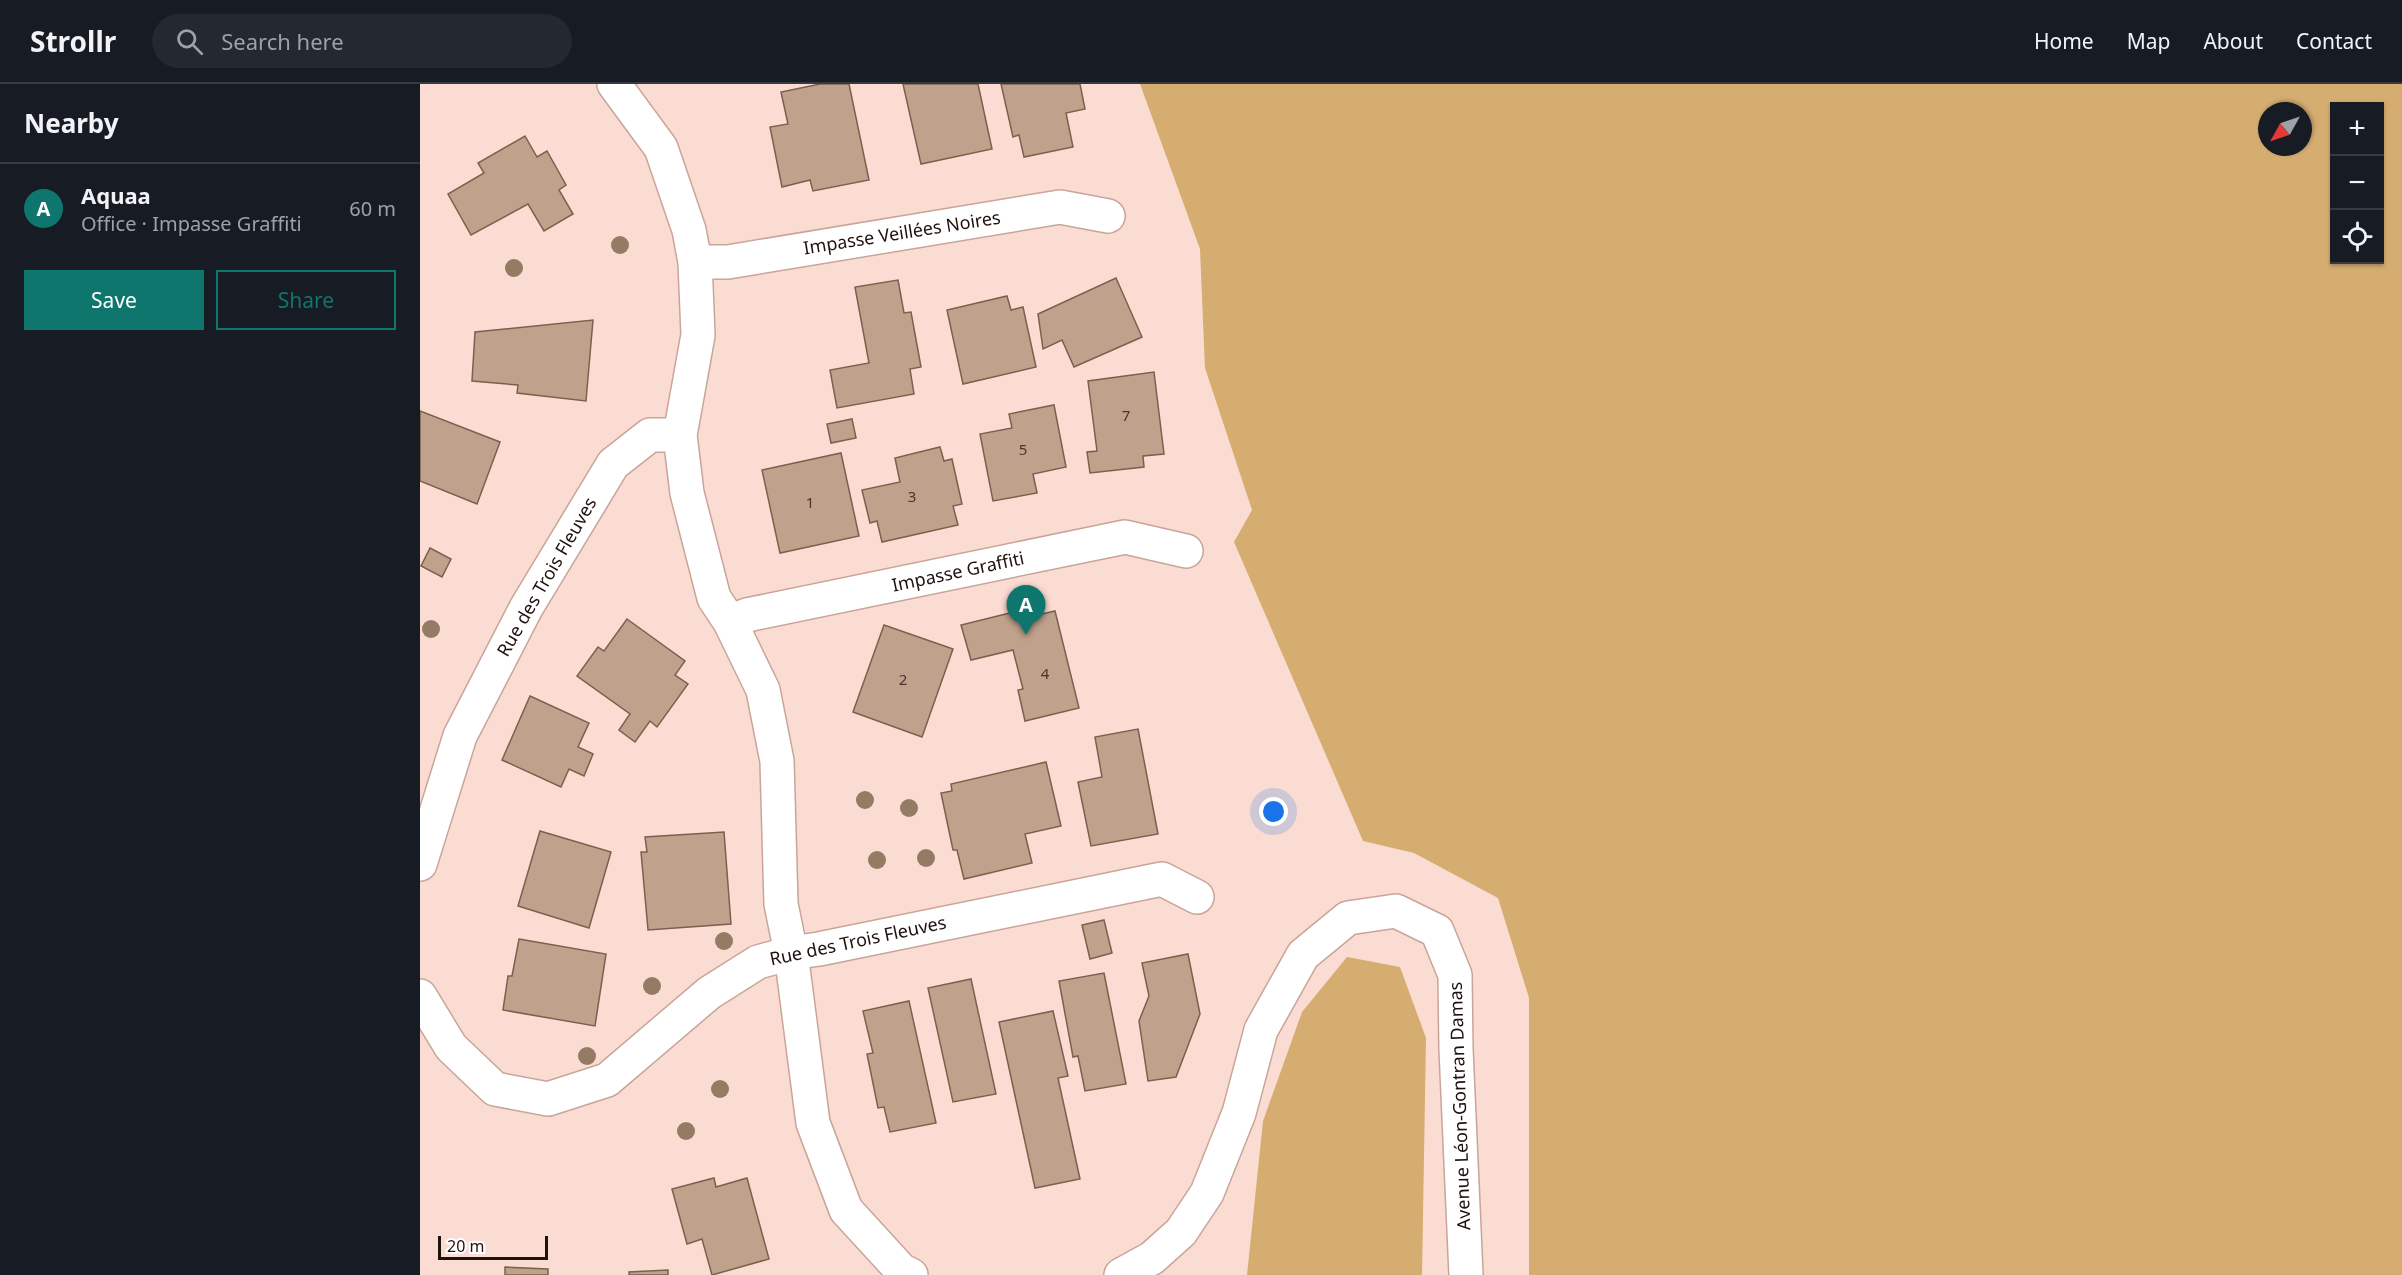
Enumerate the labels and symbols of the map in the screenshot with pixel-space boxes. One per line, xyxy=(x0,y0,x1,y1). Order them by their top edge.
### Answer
north arrow xyxy=(2258,102,2312,156)
street label: Impasse Veillées Noires xyxy=(802,205,1002,259)
house number: 7 xyxy=(1122,405,1130,425)
house number: 5 xyxy=(1019,439,1027,459)
house number: 3 xyxy=(908,486,916,506)
house number: 1 xyxy=(806,492,814,512)
street label: Rue des Trois Fleuves xyxy=(491,493,601,660)
street label: Impasse Graffiti xyxy=(889,545,1026,597)
pin: A xyxy=(1006,586,1046,635)
house number: 4 xyxy=(1041,663,1050,683)
house number: 2 xyxy=(899,669,907,689)
your location xyxy=(1259,797,1288,826)
street label: Rue des Trois Fleuves xyxy=(767,910,948,970)
street label: Avenue Léon-Gontran Damas xyxy=(1443,981,1475,1231)
scale bar xyxy=(438,1233,548,1260)

